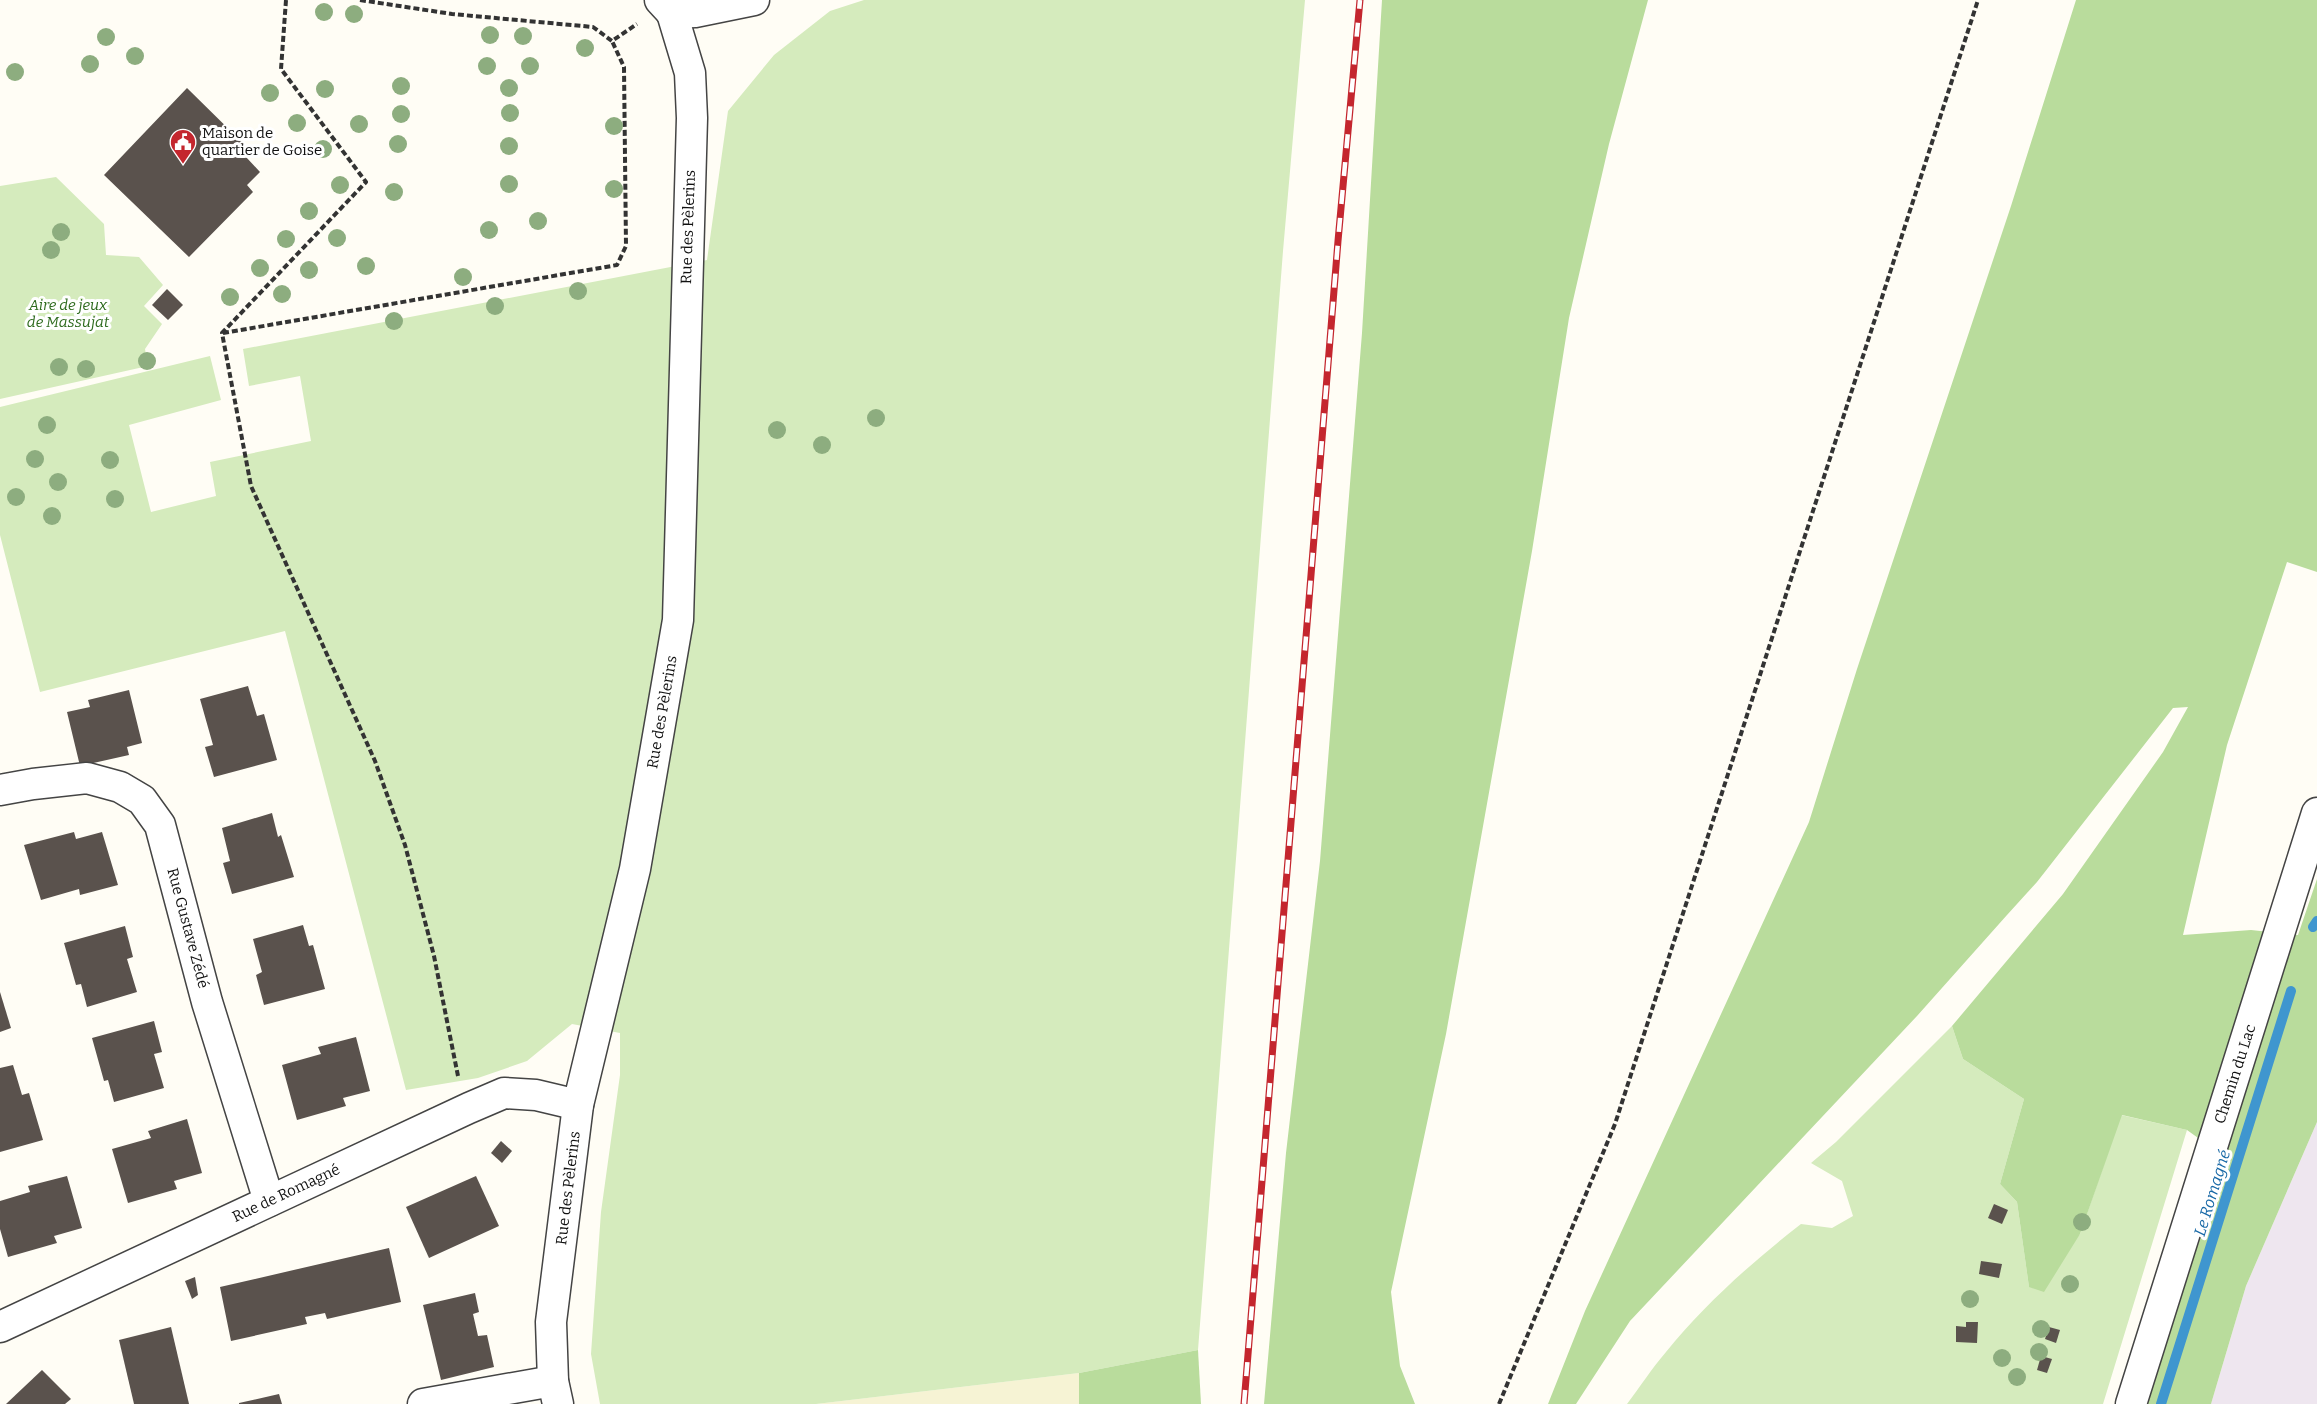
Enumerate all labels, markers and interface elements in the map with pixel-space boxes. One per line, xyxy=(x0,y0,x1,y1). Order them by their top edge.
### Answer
place label: Maison de quartier de Goise xyxy=(202,124,322,159)
public building icon: Maison de quartier de Goise xyxy=(168,127,198,165)
street label: Rue des Pèlerins xyxy=(677,170,699,284)
park label: Aire de jeux de Massujat xyxy=(27,296,110,331)
street label: Rue des Pèlerins xyxy=(643,654,681,770)
street label: Rue Gustave Zédé xyxy=(163,866,213,990)
street label: Chemin du Lac xyxy=(2210,1022,2260,1126)
street label: Rue des Pèlerins xyxy=(552,1130,584,1246)
water label: Le Romagné xyxy=(2190,1148,2234,1238)
street label: Rue de Romagné xyxy=(229,1160,343,1226)

